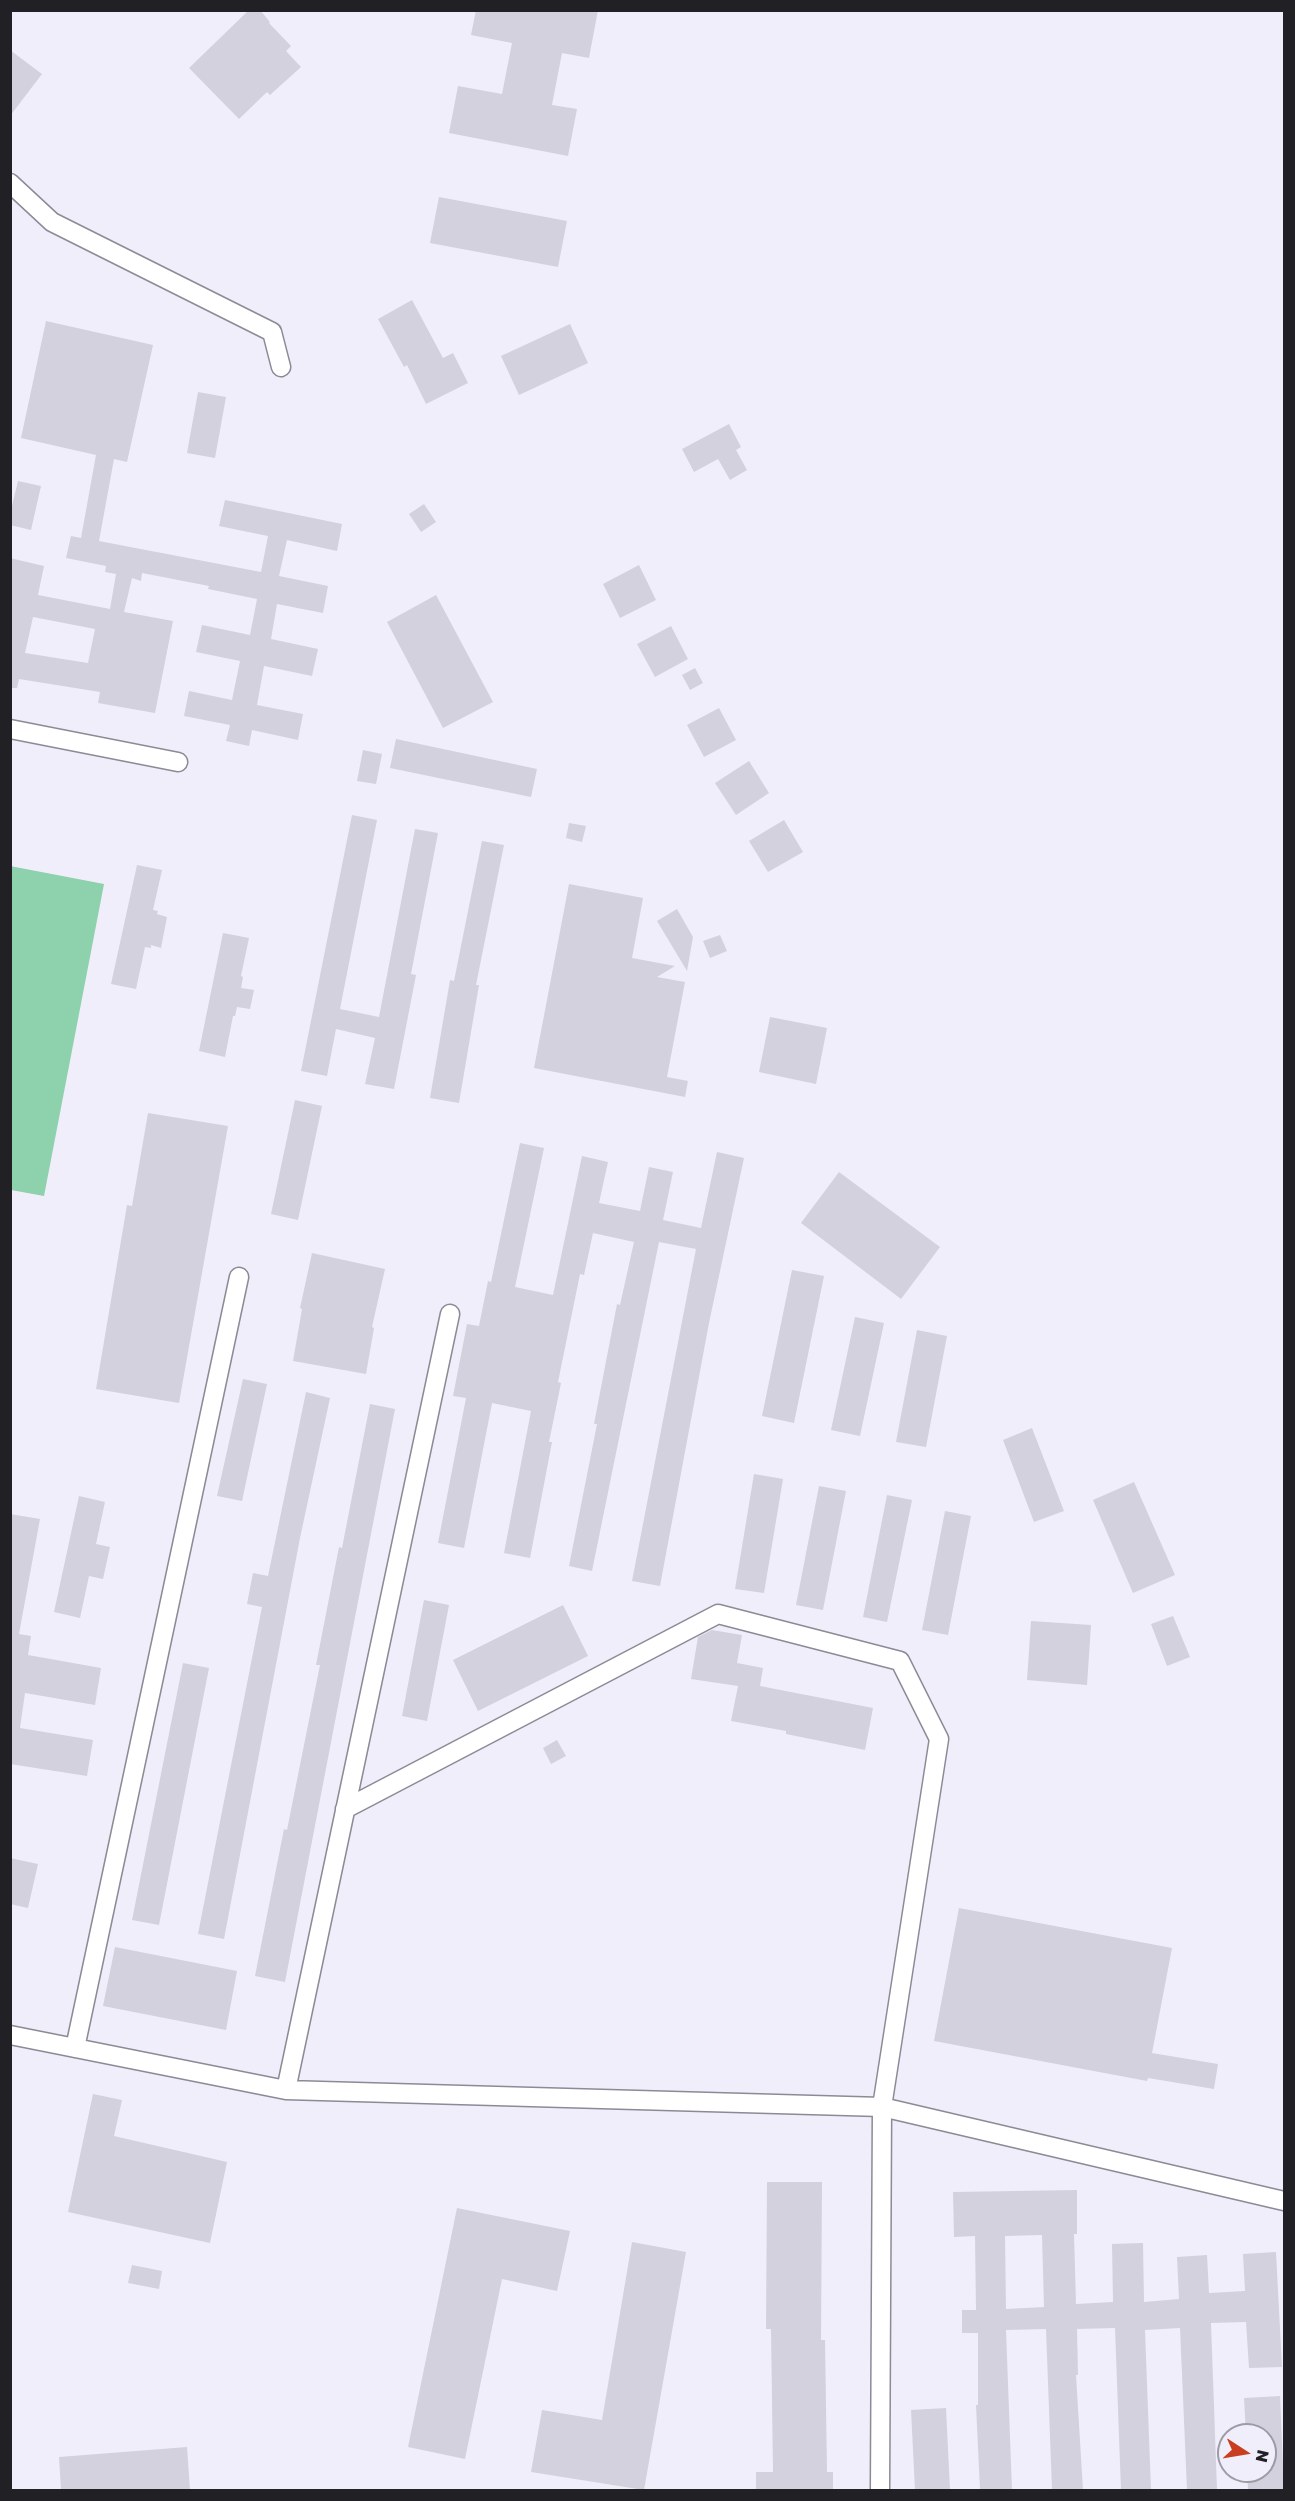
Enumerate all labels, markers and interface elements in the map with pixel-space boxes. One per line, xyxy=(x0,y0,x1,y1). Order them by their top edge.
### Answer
north arrow xyxy=(1217,2423,1277,2483)
text: N xyxy=(1252,2448,1274,2464)

